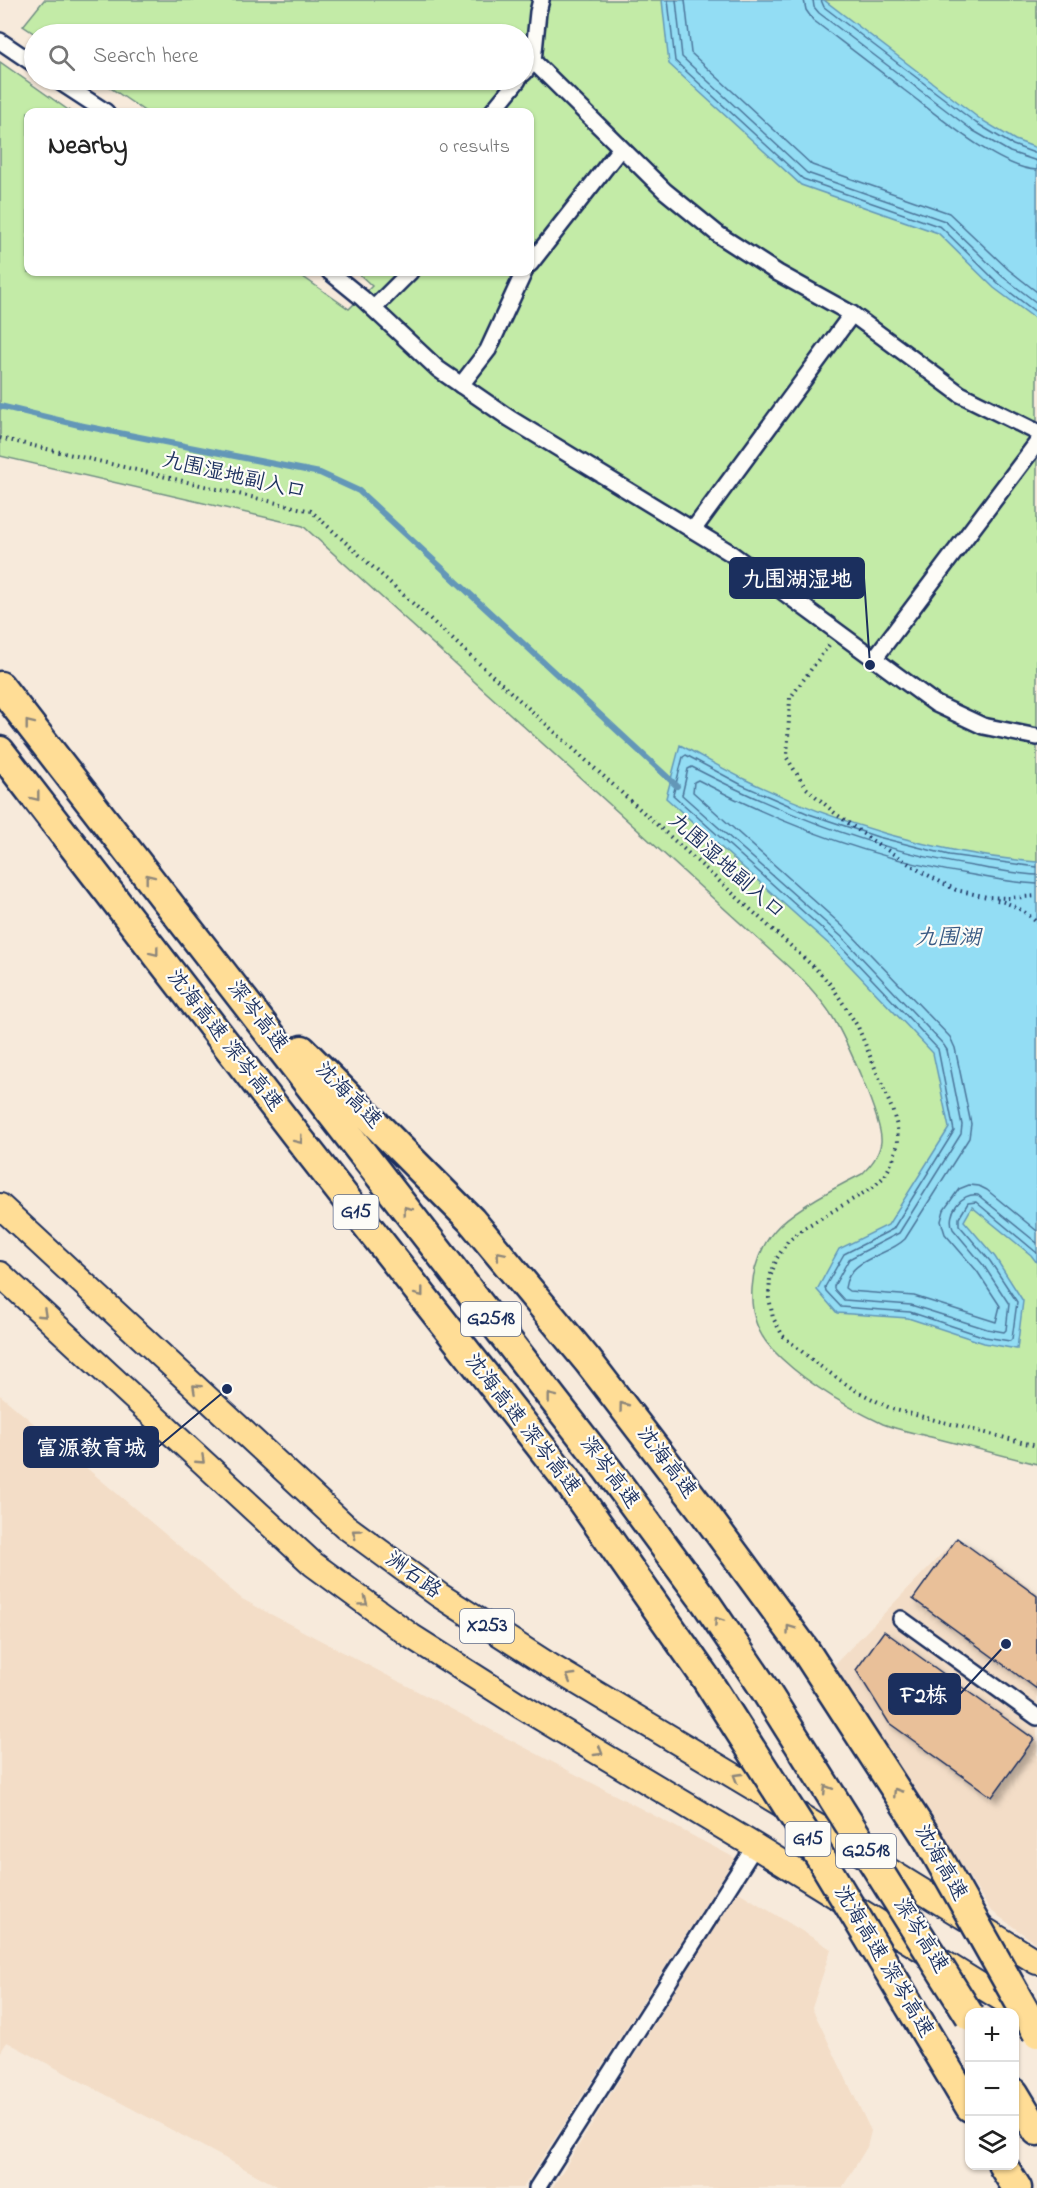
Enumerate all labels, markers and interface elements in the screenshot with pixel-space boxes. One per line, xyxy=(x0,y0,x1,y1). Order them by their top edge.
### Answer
search box xyxy=(24,24,534,90)
icon: search xyxy=(45,41,78,74)
text: Search here xyxy=(93,41,198,73)
text: Nearby xyxy=(48,128,127,166)
text: 0 results xyxy=(439,133,510,162)
street label: 九围湿地副入口 xyxy=(159,446,309,508)
callout: 九围湖湿地 xyxy=(730,558,864,598)
text: 九围湖湿地 xyxy=(742,565,852,597)
one-way arrow xyxy=(26,720,37,731)
one-way arrow xyxy=(28,790,39,801)
street label: 九围湿地副入口 xyxy=(661,807,791,927)
one-way arrow xyxy=(145,873,156,884)
water label: 九围湖 xyxy=(915,923,983,955)
one-way arrow xyxy=(147,945,158,956)
street label: 沈海高速 深岑高速 xyxy=(159,964,289,1118)
street label: 深岑高速 xyxy=(219,975,295,1059)
street label: 沈海高速 xyxy=(308,1056,388,1136)
one-way arrow xyxy=(292,1133,303,1144)
road number: G15 xyxy=(334,1195,378,1229)
one-way arrow xyxy=(403,1205,414,1216)
one-way arrow xyxy=(496,1251,507,1262)
one-way arrow xyxy=(412,1286,423,1297)
road number: G2518 xyxy=(461,1302,521,1336)
one-way arrow xyxy=(36,1306,47,1317)
street label: 沈海高速 深岑高速 xyxy=(457,1348,587,1502)
one-way arrow xyxy=(192,1384,203,1395)
one-way arrow xyxy=(548,1393,559,1404)
one-way arrow xyxy=(619,1402,630,1413)
street label: 沈海高速 xyxy=(629,1420,703,1506)
callout: 富源教育城 xyxy=(24,1427,158,1467)
street label: 深岑高速 xyxy=(572,1430,646,1516)
text: 富源教育城 xyxy=(36,1434,146,1466)
one-way arrow xyxy=(194,1453,205,1464)
one-way arrow xyxy=(351,1530,362,1541)
street label: 洲石路 xyxy=(379,1545,447,1607)
one-way arrow xyxy=(358,1594,369,1605)
road number: X253 xyxy=(460,1609,514,1643)
one-way arrow xyxy=(714,1617,725,1628)
one-way arrow xyxy=(787,1625,798,1636)
one-way arrow xyxy=(566,1673,576,1684)
callout: F2栋 xyxy=(889,1674,960,1714)
text: F2栋 xyxy=(899,1681,948,1713)
one-way arrow xyxy=(593,1745,603,1757)
one-way arrow xyxy=(733,1773,743,1785)
one-way arrow xyxy=(824,1784,835,1795)
one-way arrow xyxy=(893,1788,904,1799)
street label: 沈海高速 xyxy=(906,1819,974,1907)
road number: G15 xyxy=(786,1822,830,1856)
road number: G2518 xyxy=(836,1834,896,1868)
street label: 沈海高速 深岑高速 xyxy=(826,1880,940,2044)
street label: 深岑高速 xyxy=(885,1892,955,1980)
map controls xyxy=(965,2008,1019,2170)
button: + xyxy=(965,2008,1019,2062)
button: − xyxy=(965,2062,1019,2116)
button: layers xyxy=(965,2116,1019,2170)

